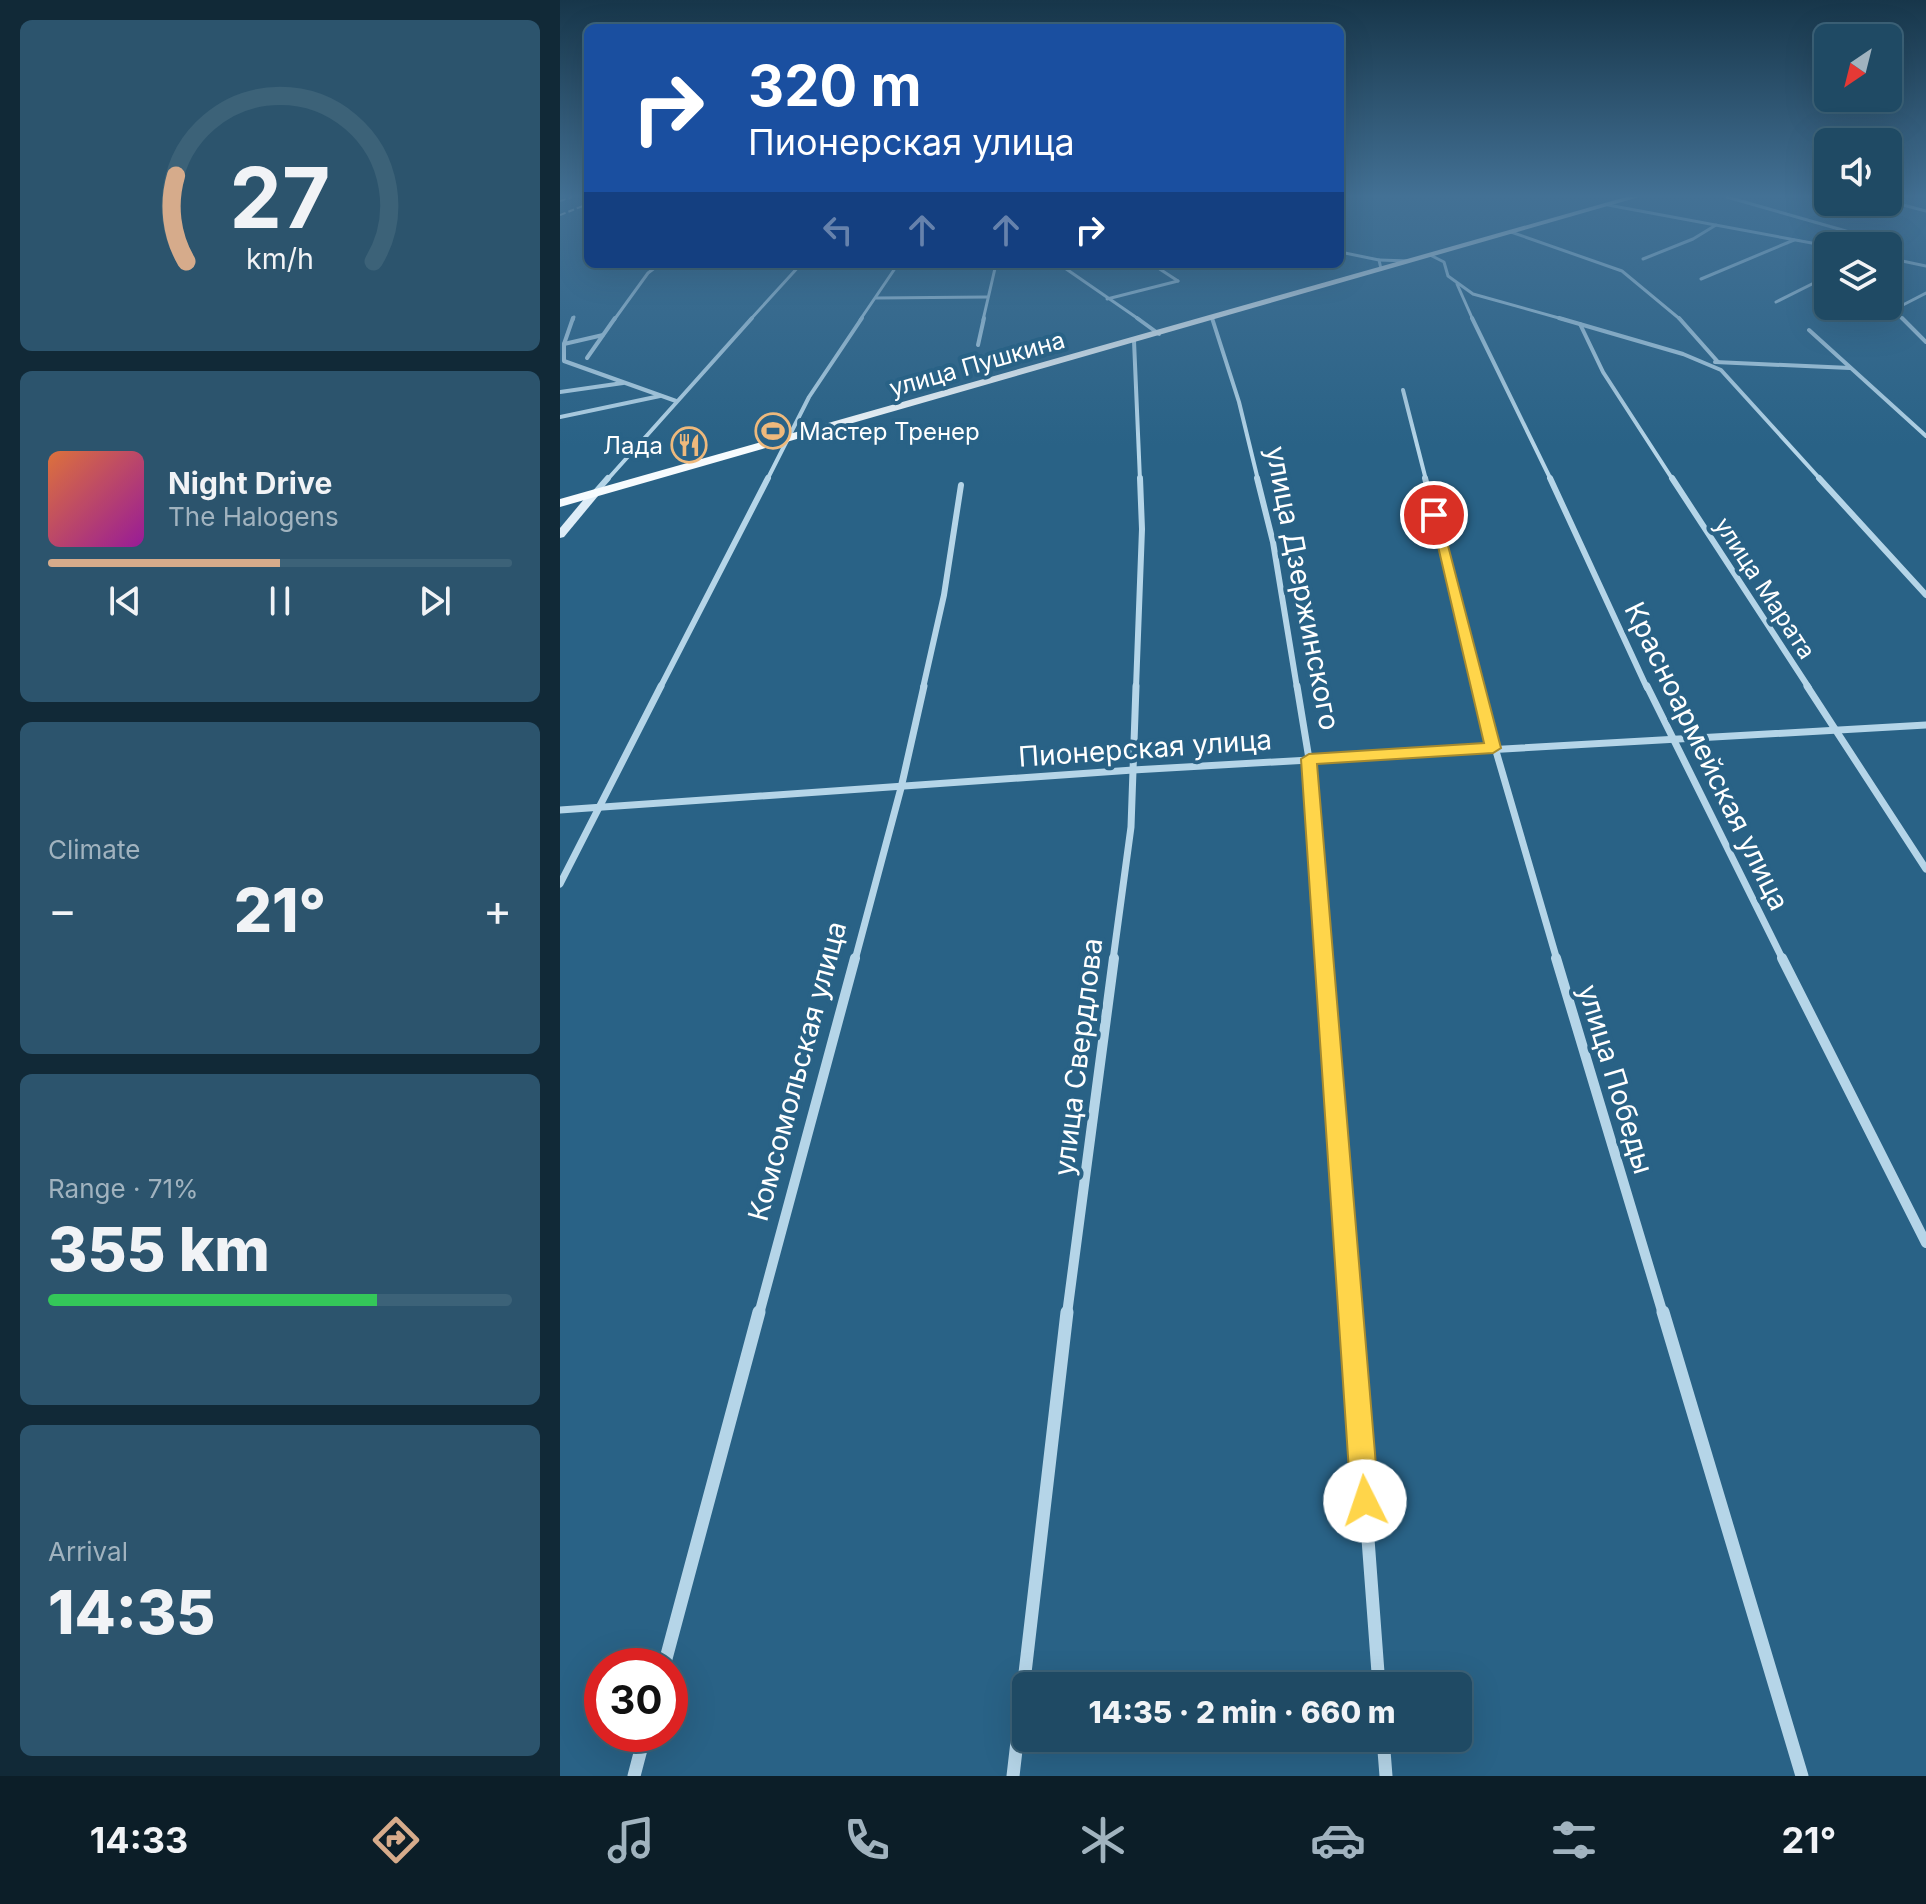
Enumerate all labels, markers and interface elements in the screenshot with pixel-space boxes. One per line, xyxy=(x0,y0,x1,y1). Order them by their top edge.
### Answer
north arrow xyxy=(1814,24,1902,112)
map controls xyxy=(1814,24,1902,320)
text: 320 m xyxy=(748,52,922,120)
icon: right xyxy=(616,56,720,160)
text: Пионерская улица xyxy=(748,120,1075,164)
button: sound xyxy=(1814,128,1902,216)
text: 27 xyxy=(230,146,330,247)
icon: left xyxy=(816,208,860,252)
icon: ahead xyxy=(900,208,944,252)
icon: ahead xyxy=(984,208,1028,252)
icon: right xyxy=(1068,208,1112,252)
button: layers xyxy=(1814,232,1902,320)
text: km/h xyxy=(246,241,314,276)
street label: улица Пушкина xyxy=(886,325,1068,403)
sports icon: Мастер Тренер xyxy=(754,412,792,450)
place label: Мастер Тренер xyxy=(799,417,980,446)
restaurant icon: Лада xyxy=(670,426,708,464)
place label: Лада xyxy=(603,431,663,460)
street label: улица Дзержинского xyxy=(1259,443,1347,733)
text: Night Drive xyxy=(168,465,332,501)
pin xyxy=(1400,481,1468,549)
icon: arrive xyxy=(1412,493,1456,537)
text: The Halogens xyxy=(168,501,339,532)
street label: улица Марата xyxy=(1708,512,1822,664)
icon: previous xyxy=(103,579,147,623)
icon: pause xyxy=(258,579,302,623)
icon: next xyxy=(413,579,457,623)
street label: Красноармейская улица xyxy=(1617,596,1797,916)
street label: Пионерская улица xyxy=(1017,722,1273,774)
text: Climate xyxy=(48,834,140,865)
text: 21° xyxy=(234,874,326,946)
text: − xyxy=(48,883,77,937)
text: + xyxy=(483,883,512,937)
street label: Комсомольская улица xyxy=(741,917,853,1225)
street label: улица Свердлова xyxy=(1047,936,1109,1178)
street label: улица Победы xyxy=(1571,980,1661,1178)
text: Range · 71% xyxy=(48,1173,199,1204)
text: 355 km xyxy=(48,1213,270,1285)
position arrow xyxy=(1323,1459,1407,1543)
text: Arrival xyxy=(48,1536,128,1567)
text: 14:35 xyxy=(48,1576,215,1648)
speed limit sign: 30 xyxy=(584,1648,688,1752)
text: 14:35 · 2 min · 660 m xyxy=(1088,1694,1396,1730)
icon: directions xyxy=(368,1812,424,1868)
icon: music xyxy=(603,1812,659,1868)
icon: phone xyxy=(839,1812,895,1868)
icon: climate xyxy=(1075,1812,1131,1868)
icon: car xyxy=(1310,1812,1366,1868)
icon: filters xyxy=(1546,1812,1602,1868)
text: 14:33 xyxy=(90,1818,188,1862)
text: 21° xyxy=(1781,1818,1836,1862)

